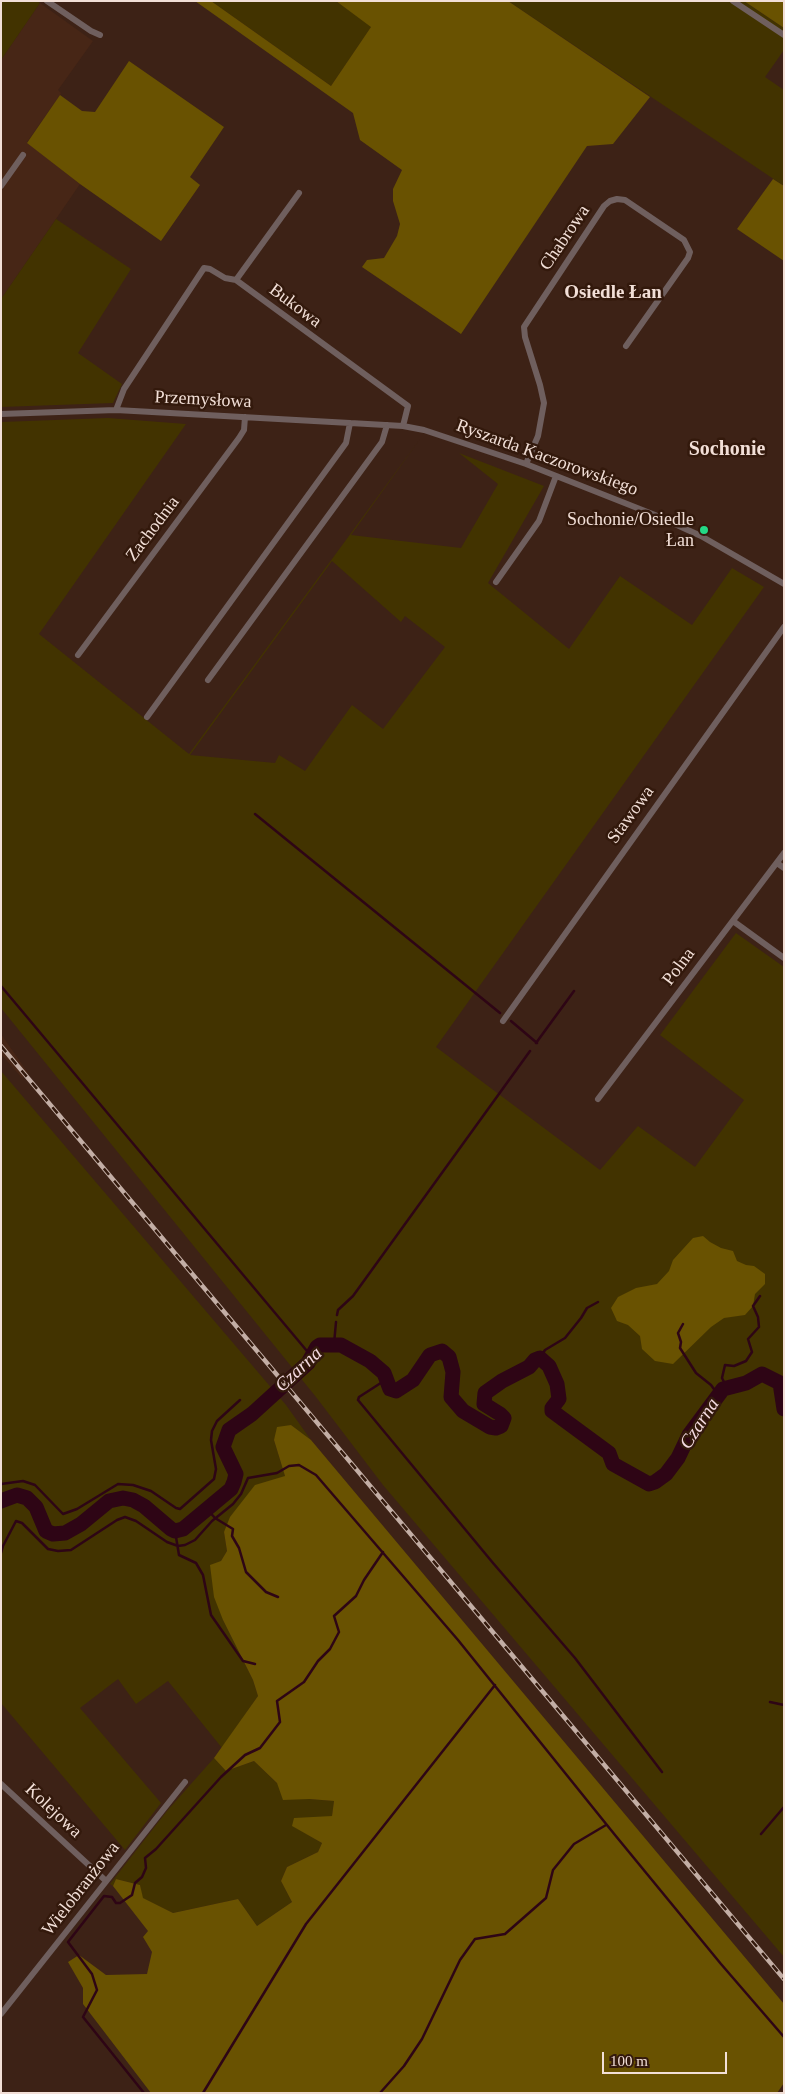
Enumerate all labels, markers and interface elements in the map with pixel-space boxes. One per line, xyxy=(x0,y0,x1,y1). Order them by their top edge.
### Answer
street label: Chabrowa xyxy=(535,201,595,275)
street label: Bukowa xyxy=(265,279,325,333)
district label: Osiedle Łan xyxy=(564,282,662,304)
street label: Przemysłowa xyxy=(154,387,252,413)
street label: Ryszarda Kaczorowskiego xyxy=(453,415,641,501)
district label: Sochonie xyxy=(689,438,765,462)
street label: Zachodnia xyxy=(122,492,184,566)
place label: Sochonie/Osiedle Łan xyxy=(567,509,694,552)
marker: Sochonie/Osiedle Łan xyxy=(698,524,710,536)
street label: Stawowa xyxy=(603,782,659,848)
street label: Polna xyxy=(658,944,700,990)
water label: Czarna xyxy=(271,1343,327,1397)
water label: Czarna xyxy=(675,1394,725,1454)
street label: Kolejowa xyxy=(20,1779,86,1843)
street label: Wielobranżowa xyxy=(38,1838,124,1940)
scale bar xyxy=(605,2042,730,2074)
text: 100 m xyxy=(610,2053,648,2069)

